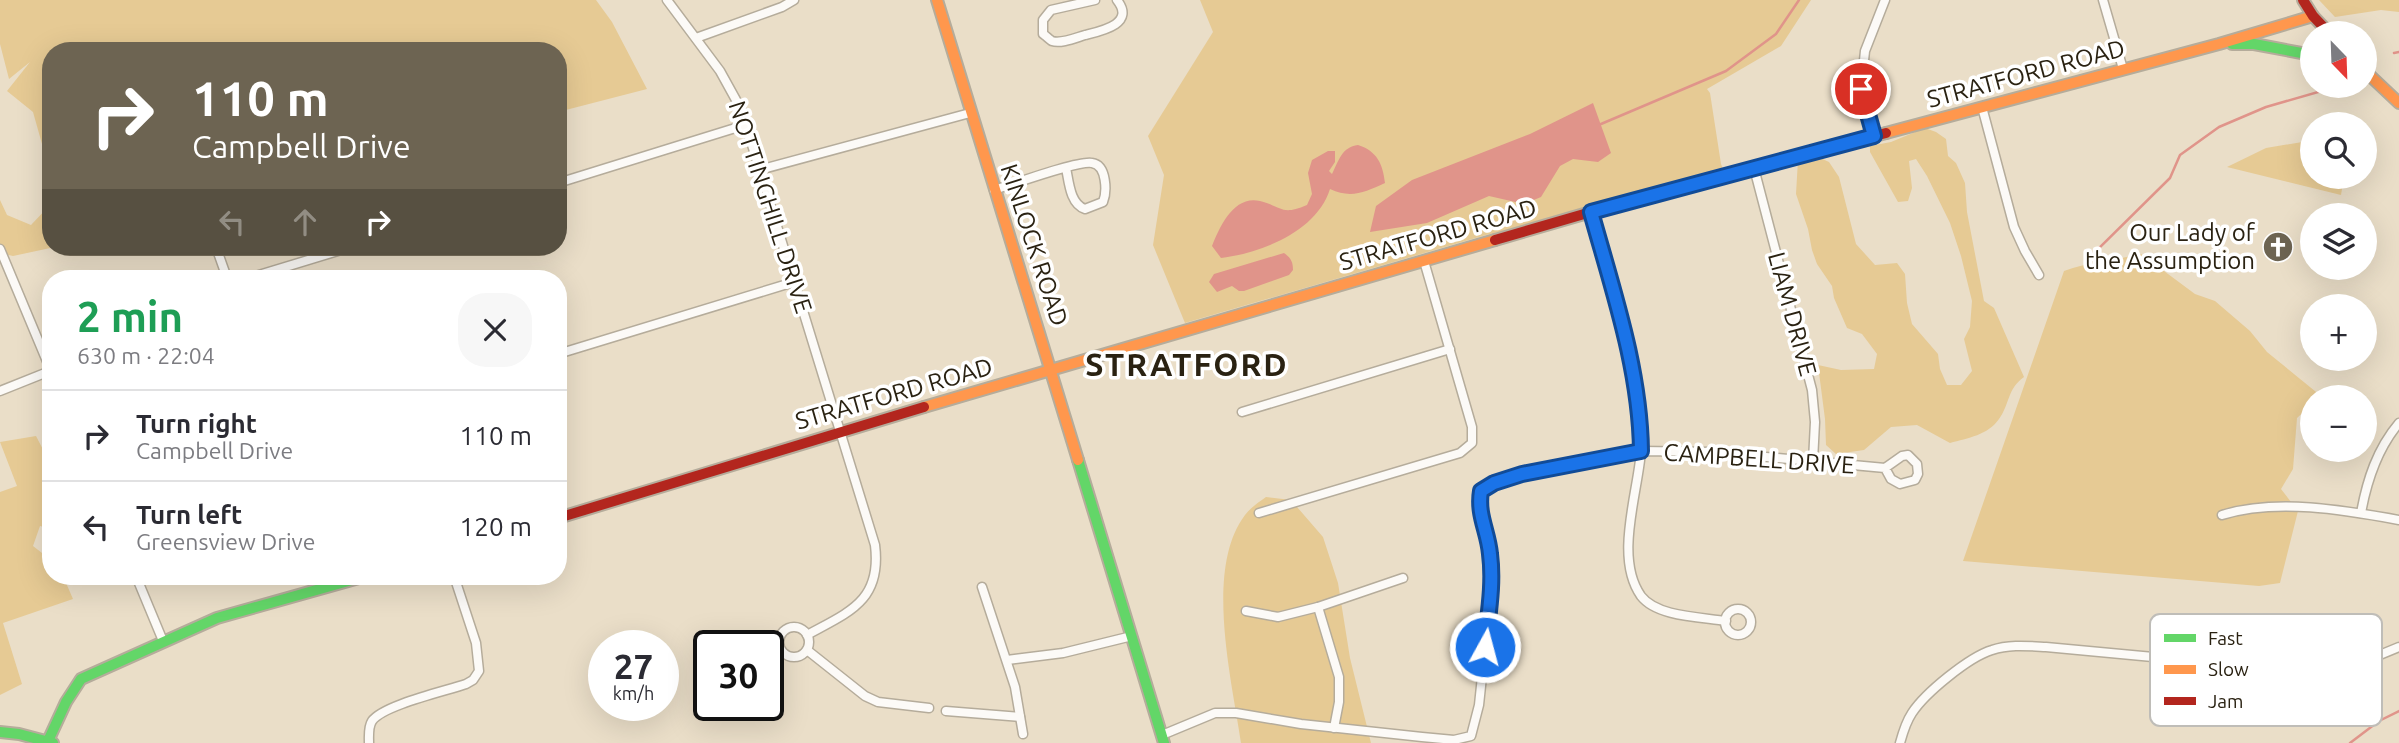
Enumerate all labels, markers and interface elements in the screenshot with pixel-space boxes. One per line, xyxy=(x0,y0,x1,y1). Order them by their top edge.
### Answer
north arrow xyxy=(2300,21,2376,98)
map controls xyxy=(2300,21,2377,462)
street label: STRATFORD ROAD xyxy=(1924,34,2128,113)
pin xyxy=(1831,59,1891,119)
icon: right xyxy=(77,70,168,161)
text: 110 m xyxy=(192,70,329,125)
icon: arrive xyxy=(1842,70,1880,108)
street label: NOTTINGHILL DRIVE xyxy=(723,97,818,316)
button: search xyxy=(2300,112,2377,189)
text: Campbell Drive xyxy=(192,128,411,164)
street label: KINLOCK ROAD xyxy=(996,160,1073,329)
street label: STRATFORD ROAD xyxy=(1336,193,1539,276)
icon: left xyxy=(213,203,251,241)
icon: ahead xyxy=(286,203,324,241)
icon: right xyxy=(359,203,397,241)
button: layers xyxy=(2300,203,2377,280)
place label: Our Lady of the Assumption xyxy=(2085,219,2256,274)
church icon: Our Lady of the Assumption xyxy=(2261,230,2295,264)
street label: LIAM DRIVE xyxy=(1763,249,1822,379)
text: 2 min xyxy=(77,293,183,340)
button: close xyxy=(458,293,532,367)
button: + xyxy=(2300,294,2377,371)
text: 630 m · 22:04 xyxy=(77,343,215,368)
district label: STRATFORD xyxy=(1085,346,1289,382)
street label: STRATFORD ROAD xyxy=(792,352,995,435)
button: − xyxy=(2300,385,2377,462)
text: Turn right xyxy=(136,409,257,438)
icon: right xyxy=(77,417,115,455)
text: 110 m xyxy=(460,421,532,450)
text: Campbell Drive xyxy=(136,438,293,463)
street label: CAMPBELL DRIVE xyxy=(1663,438,1855,479)
text: Turn left xyxy=(136,500,242,529)
icon: left xyxy=(77,508,115,546)
text: 120 m xyxy=(460,512,532,541)
text: Greensview Drive xyxy=(136,529,315,554)
position arrow xyxy=(1448,610,1522,684)
legend xyxy=(2150,614,2382,726)
text: Fast xyxy=(2208,627,2243,649)
speed limit sign: 30 xyxy=(693,630,784,721)
text: 27 xyxy=(614,646,653,686)
text: Slow xyxy=(2208,658,2249,680)
text: km/h xyxy=(613,683,654,703)
text: Jam xyxy=(2208,690,2244,712)

